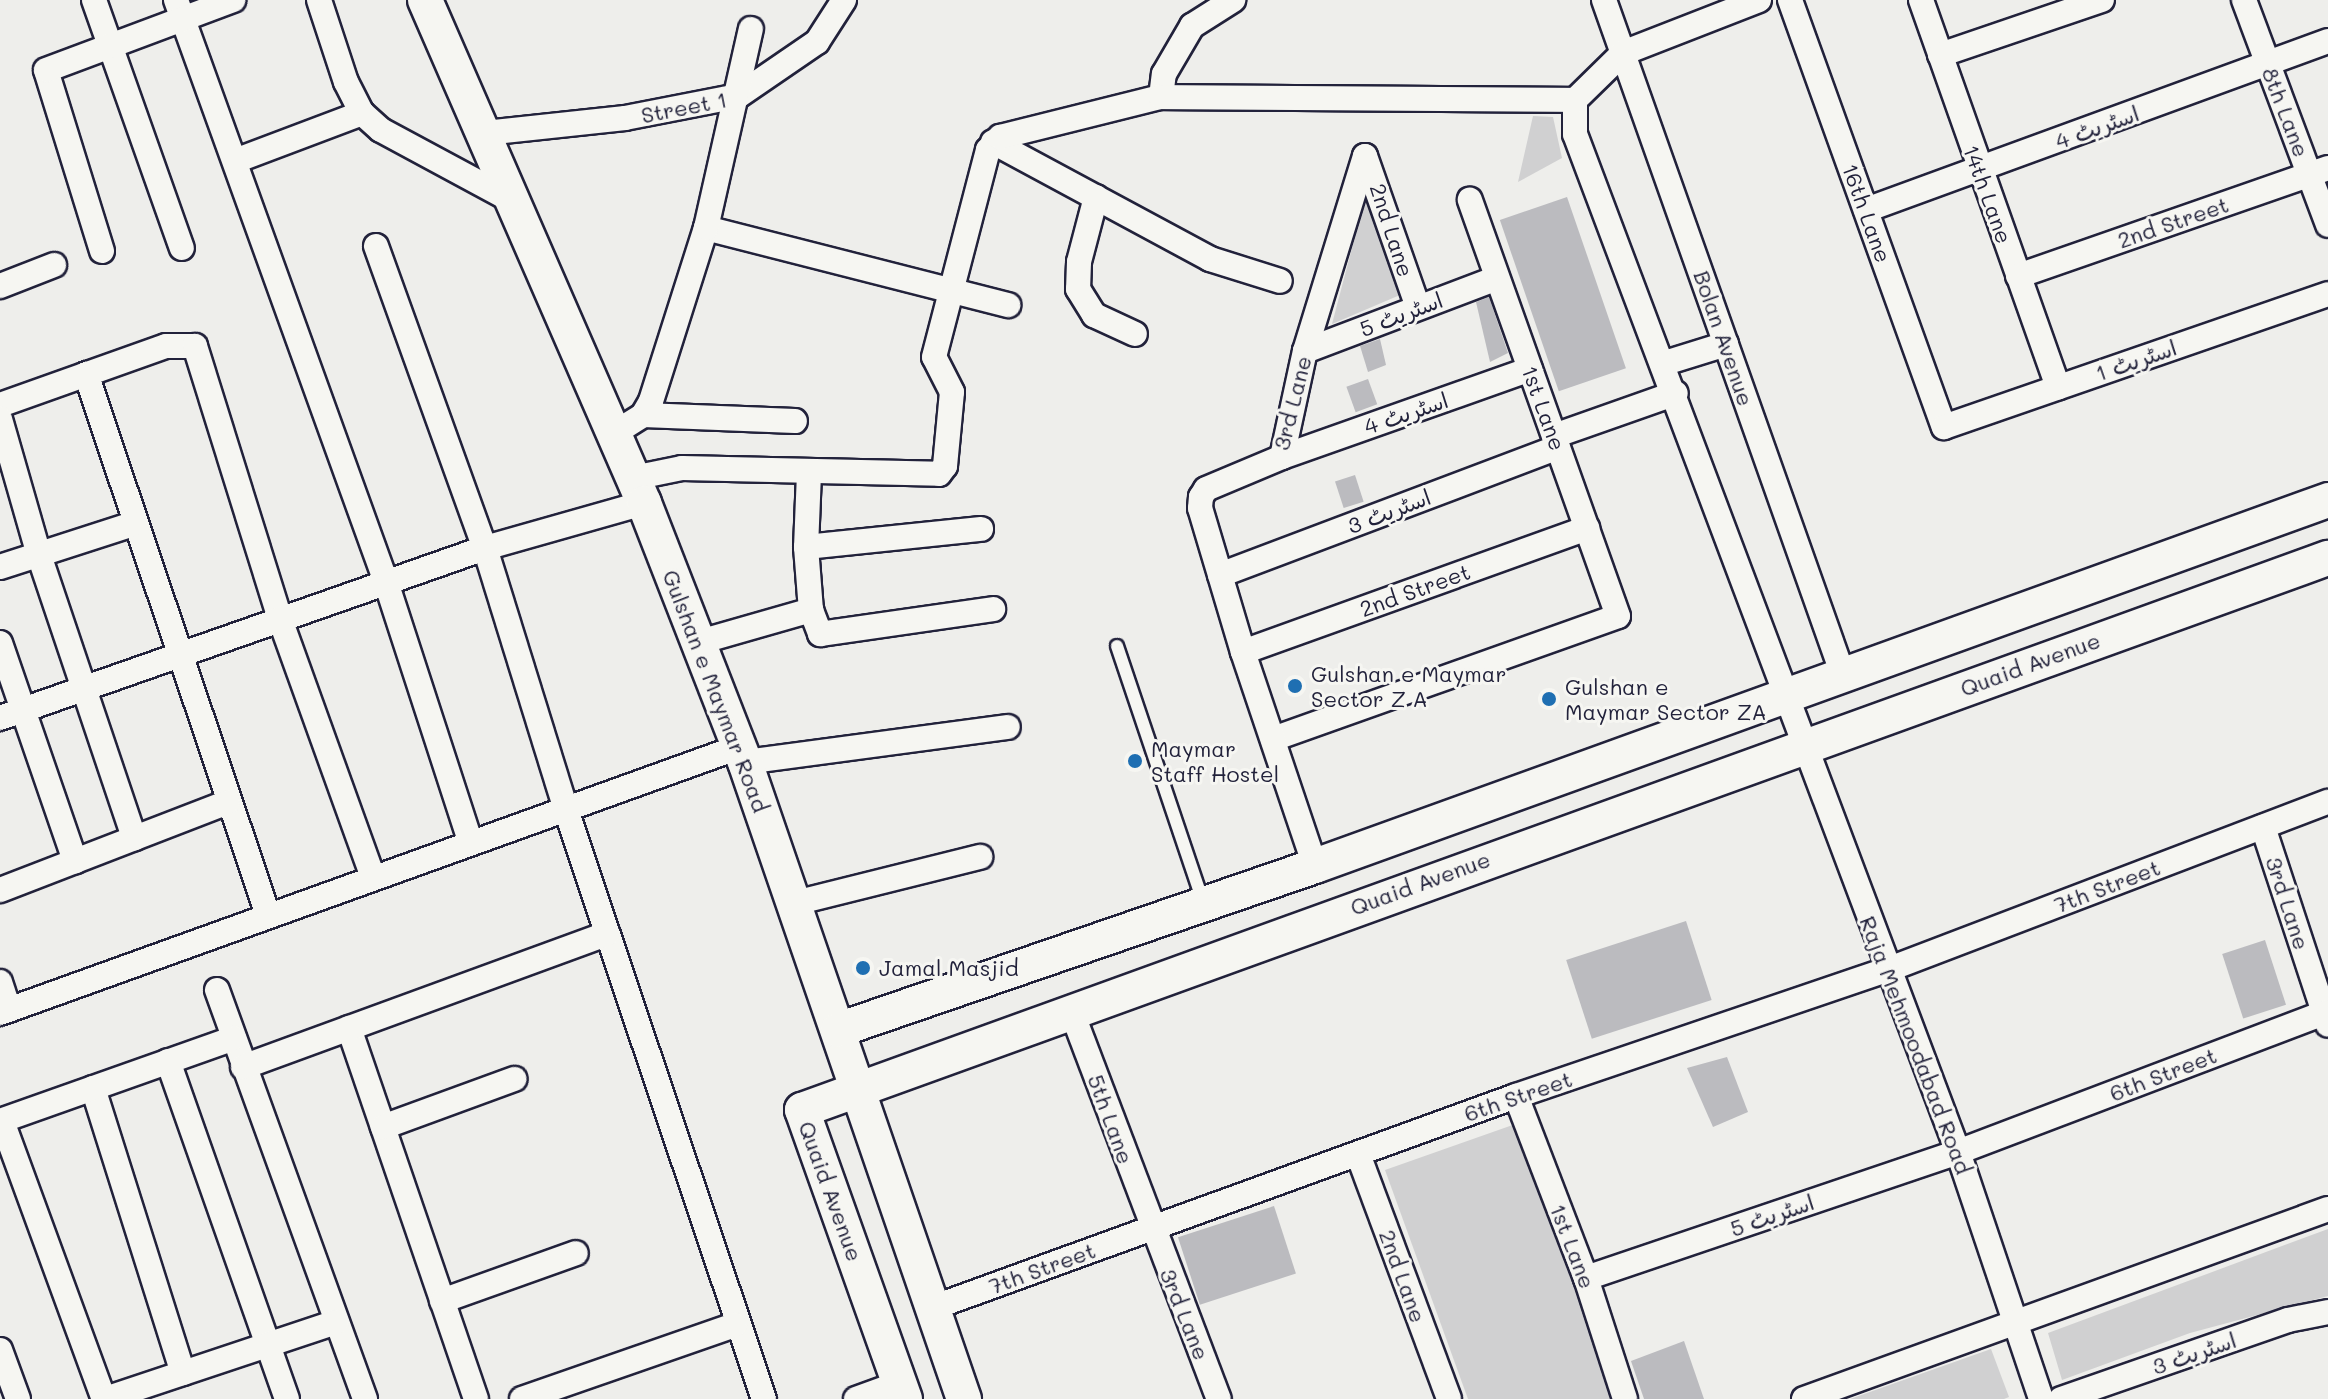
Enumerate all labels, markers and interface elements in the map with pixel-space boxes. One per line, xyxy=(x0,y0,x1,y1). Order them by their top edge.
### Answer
street label: 8th Lane xyxy=(2257,64,2315,160)
street label: Street 1 xyxy=(639,86,729,128)
street label: اسٹریٹ 4 xyxy=(2052,100,2142,154)
street label: 14th Lane xyxy=(1958,141,2018,247)
street label: 16th Lane xyxy=(1837,160,1897,266)
street label: 2nd Lane xyxy=(1365,180,1419,280)
street label: 2nd Street xyxy=(2114,191,2232,253)
street label: Bolan Avenue xyxy=(1689,267,1759,409)
street label: اسٹریٹ 5 xyxy=(1356,286,1446,342)
street label: اسٹریٹ 1 xyxy=(2092,334,2180,386)
street label: 3rd Lane xyxy=(1268,353,1316,453)
street label: 1st Lane xyxy=(1516,362,1572,454)
street label: اسٹریٹ 4 xyxy=(1361,386,1451,440)
street label: اسٹریٹ 3 xyxy=(1344,483,1434,539)
street label: 2nd Street xyxy=(1356,558,1474,622)
street label: Gulshan e Maymar Road xyxy=(658,566,774,816)
street label: Quaid Avenue xyxy=(1957,626,2103,702)
place label: Gulshan e Maymar Sector Z A xyxy=(1311,660,1507,712)
place label: Gulshan e Maymar Sector ZA xyxy=(1565,673,1767,724)
marker: Gulshan e Maymar Sector Z A xyxy=(1286,677,1304,695)
marker: Gulshan e Maymar Sector ZA xyxy=(1540,690,1558,708)
place label: Maymar Staff Hostel xyxy=(1151,735,1279,786)
marker: Maymar Staff Hostel xyxy=(1126,752,1144,770)
street label: Quaid Avenue xyxy=(1347,845,1493,921)
street label: 3rd Lane xyxy=(2261,853,2315,953)
street label: 7th Street xyxy=(2050,854,2164,918)
street label: Raja Mehmoodabad Road xyxy=(1855,912,1977,1178)
place label: Jamal Masjid xyxy=(879,955,1019,981)
marker: Jamal Masjid xyxy=(854,959,872,977)
street label: 6th Street xyxy=(2106,1042,2220,1106)
street label: 6th Street xyxy=(1461,1065,1575,1127)
street label: 5th Lane xyxy=(1083,1071,1139,1167)
street label: Quaid Avenue xyxy=(793,1118,869,1264)
street label: اسٹریٹ 5 xyxy=(1727,1188,1817,1242)
street label: 1st Lane xyxy=(1545,1200,1601,1292)
street label: 2nd Lane xyxy=(1374,1226,1432,1326)
street label: 7th Street xyxy=(985,1237,1099,1299)
street label: 3rd Lane xyxy=(1155,1265,1215,1363)
street label: اسٹریٹ 3 xyxy=(2149,1326,2239,1380)

